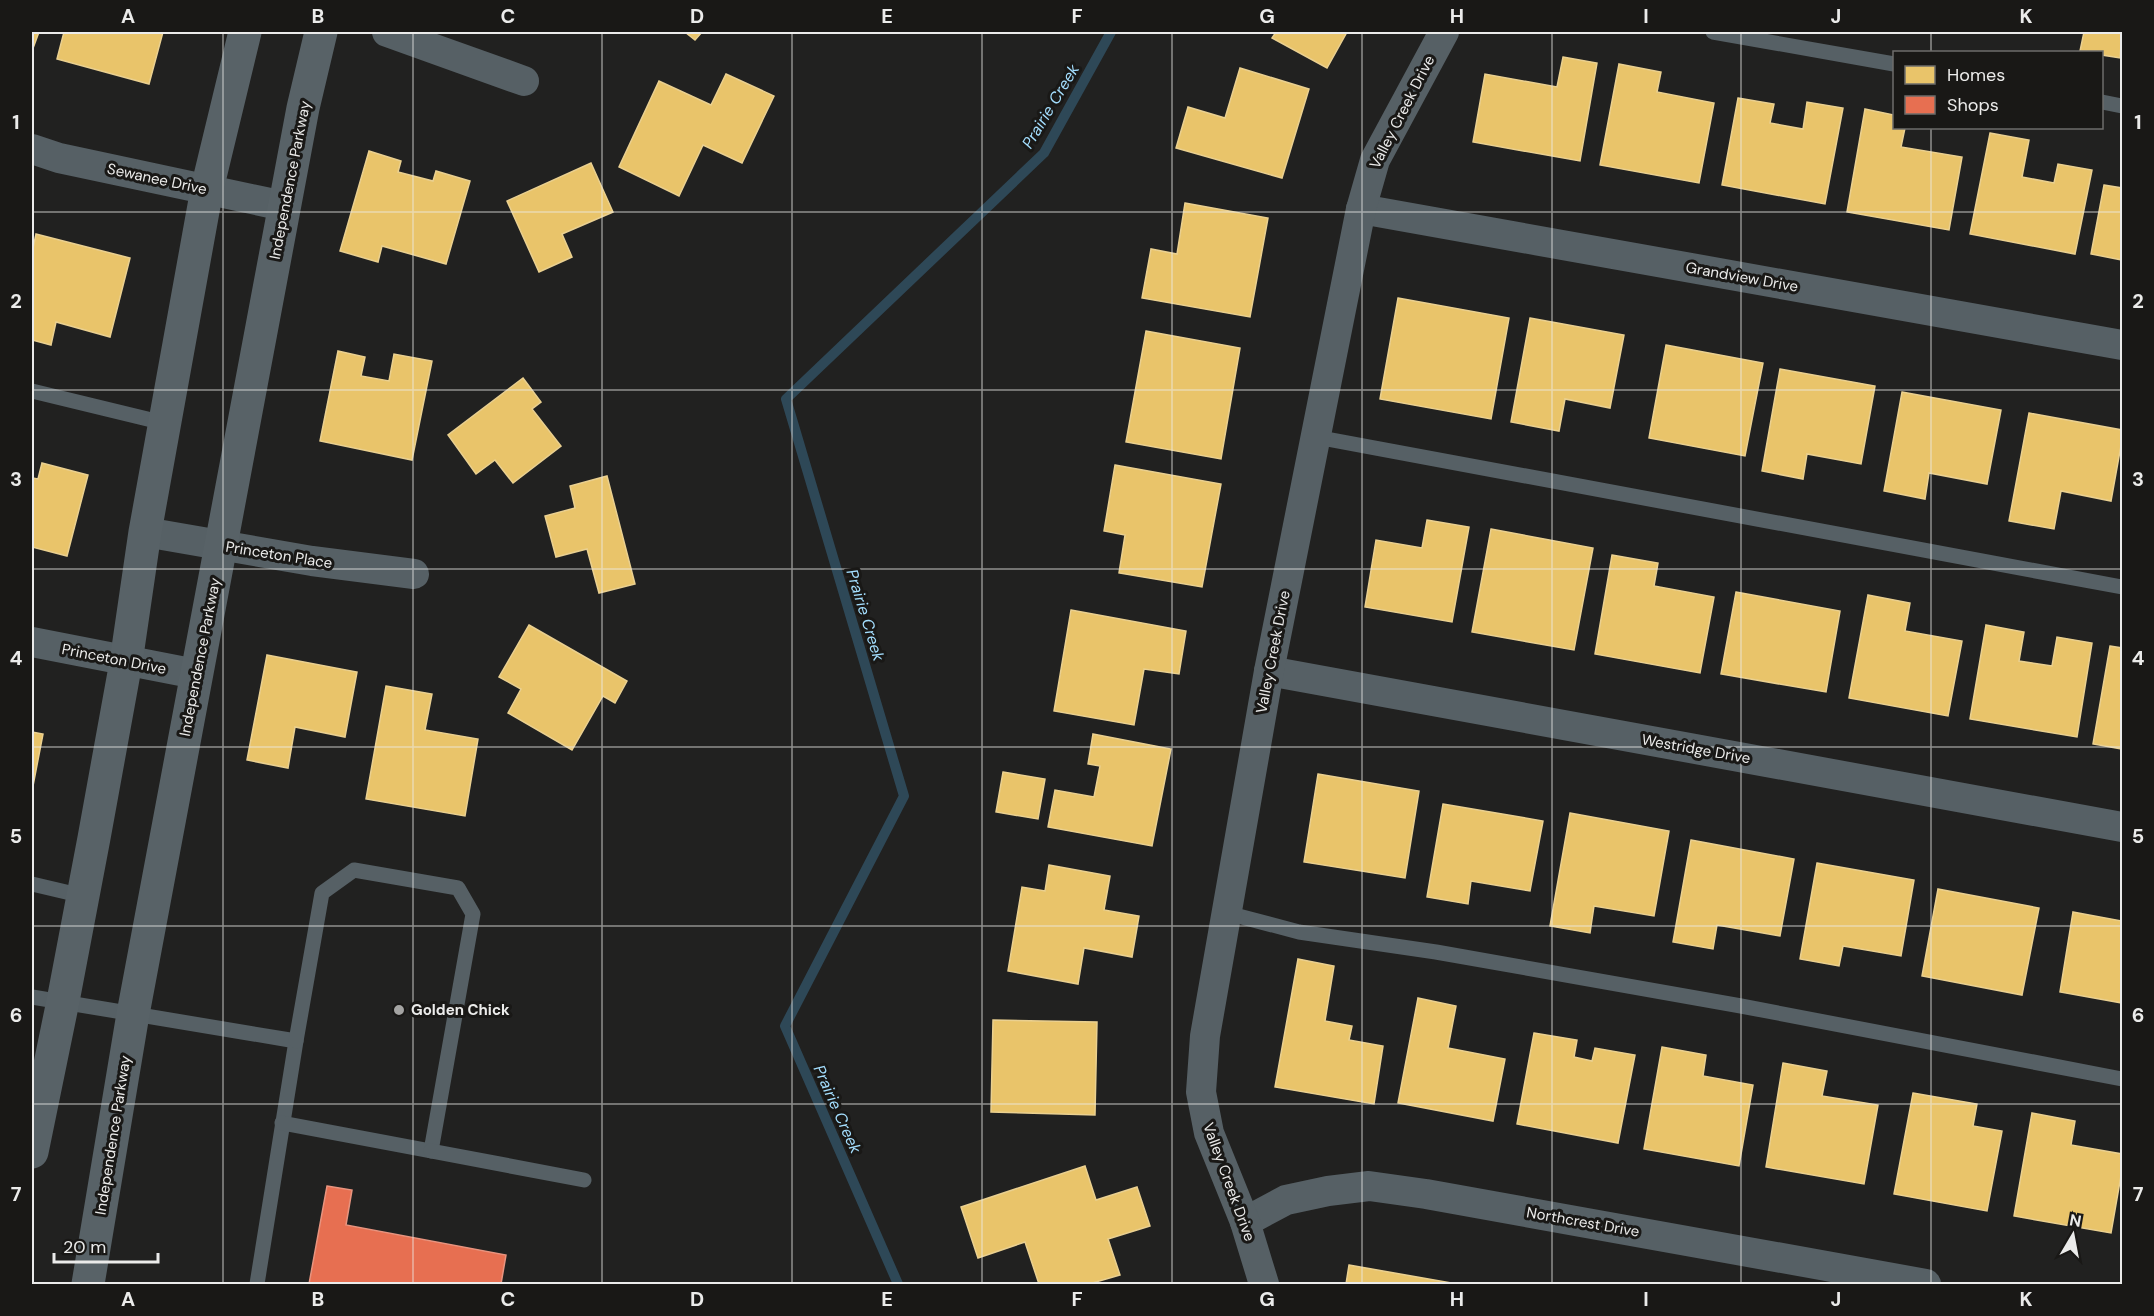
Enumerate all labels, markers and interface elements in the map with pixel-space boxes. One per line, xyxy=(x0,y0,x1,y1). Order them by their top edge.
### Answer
text: A xyxy=(121,3,135,29)
text: B xyxy=(312,3,324,29)
text: C xyxy=(501,3,515,29)
text: D xyxy=(690,3,704,29)
text: E xyxy=(881,3,893,29)
text: F xyxy=(1071,3,1083,29)
text: G xyxy=(1259,3,1275,29)
text: H xyxy=(1450,3,1464,29)
text: I xyxy=(1643,3,1649,29)
text: J xyxy=(1831,3,1841,29)
text: K xyxy=(2019,3,2033,29)
legend xyxy=(1893,51,2103,129)
street label: Valley Creek Drive xyxy=(1365,52,1439,172)
water label: Prairie Creek xyxy=(1017,59,1084,152)
text: Homes xyxy=(1947,63,2005,87)
text: Shops xyxy=(1947,93,1999,117)
street label: Independence Parkway xyxy=(265,98,315,261)
text: 1 xyxy=(12,109,20,135)
text: 1 xyxy=(2134,109,2142,135)
street label: Sewanee Drive xyxy=(105,159,209,199)
street label: Grandview Drive xyxy=(1684,257,1800,297)
text: 2 xyxy=(10,288,22,314)
text: 2 xyxy=(2132,288,2144,314)
text: 3 xyxy=(10,466,22,492)
text: 3 xyxy=(2132,466,2144,492)
street label: Princeton Place xyxy=(224,537,334,573)
water label: Prairie Creek xyxy=(842,567,890,664)
street label: Independence Parkway xyxy=(175,575,225,738)
street label: Valley Creek Drive xyxy=(1251,589,1295,715)
street label: Princeton Drive xyxy=(60,639,168,679)
text: 4 xyxy=(10,645,23,671)
text: 4 xyxy=(2132,645,2145,671)
street label: Westridge Drive xyxy=(1640,730,1752,768)
text: 5 xyxy=(10,823,22,849)
text: 5 xyxy=(2132,823,2144,849)
place label: Golden Chick xyxy=(411,1000,510,1020)
text: 6 xyxy=(10,1002,22,1028)
text: 6 xyxy=(2132,1002,2144,1028)
marker: Golden Chick xyxy=(392,1003,406,1017)
street label: Independence Parkway xyxy=(91,1053,136,1216)
water label: Prairie Creek xyxy=(809,1062,867,1158)
street label: Valley Creek Drive xyxy=(1198,1120,1260,1244)
text: 7 xyxy=(11,1181,22,1207)
text: 7 xyxy=(2133,1181,2144,1207)
street label: Northcrest Drive xyxy=(1525,1202,1641,1242)
north arrow xyxy=(2043,1205,2103,1265)
text: N xyxy=(2068,1209,2083,1232)
scale bar xyxy=(54,1226,158,1264)
text: 20 m xyxy=(63,1235,106,1259)
text: A xyxy=(121,1286,135,1312)
text: B xyxy=(312,1286,324,1312)
text: C xyxy=(501,1286,515,1312)
text: D xyxy=(690,1286,704,1312)
text: E xyxy=(881,1286,893,1312)
text: F xyxy=(1071,1286,1083,1312)
text: G xyxy=(1259,1286,1275,1312)
text: H xyxy=(1450,1286,1464,1312)
text: I xyxy=(1643,1286,1649,1312)
text: J xyxy=(1831,1286,1841,1312)
text: K xyxy=(2019,1286,2033,1312)

